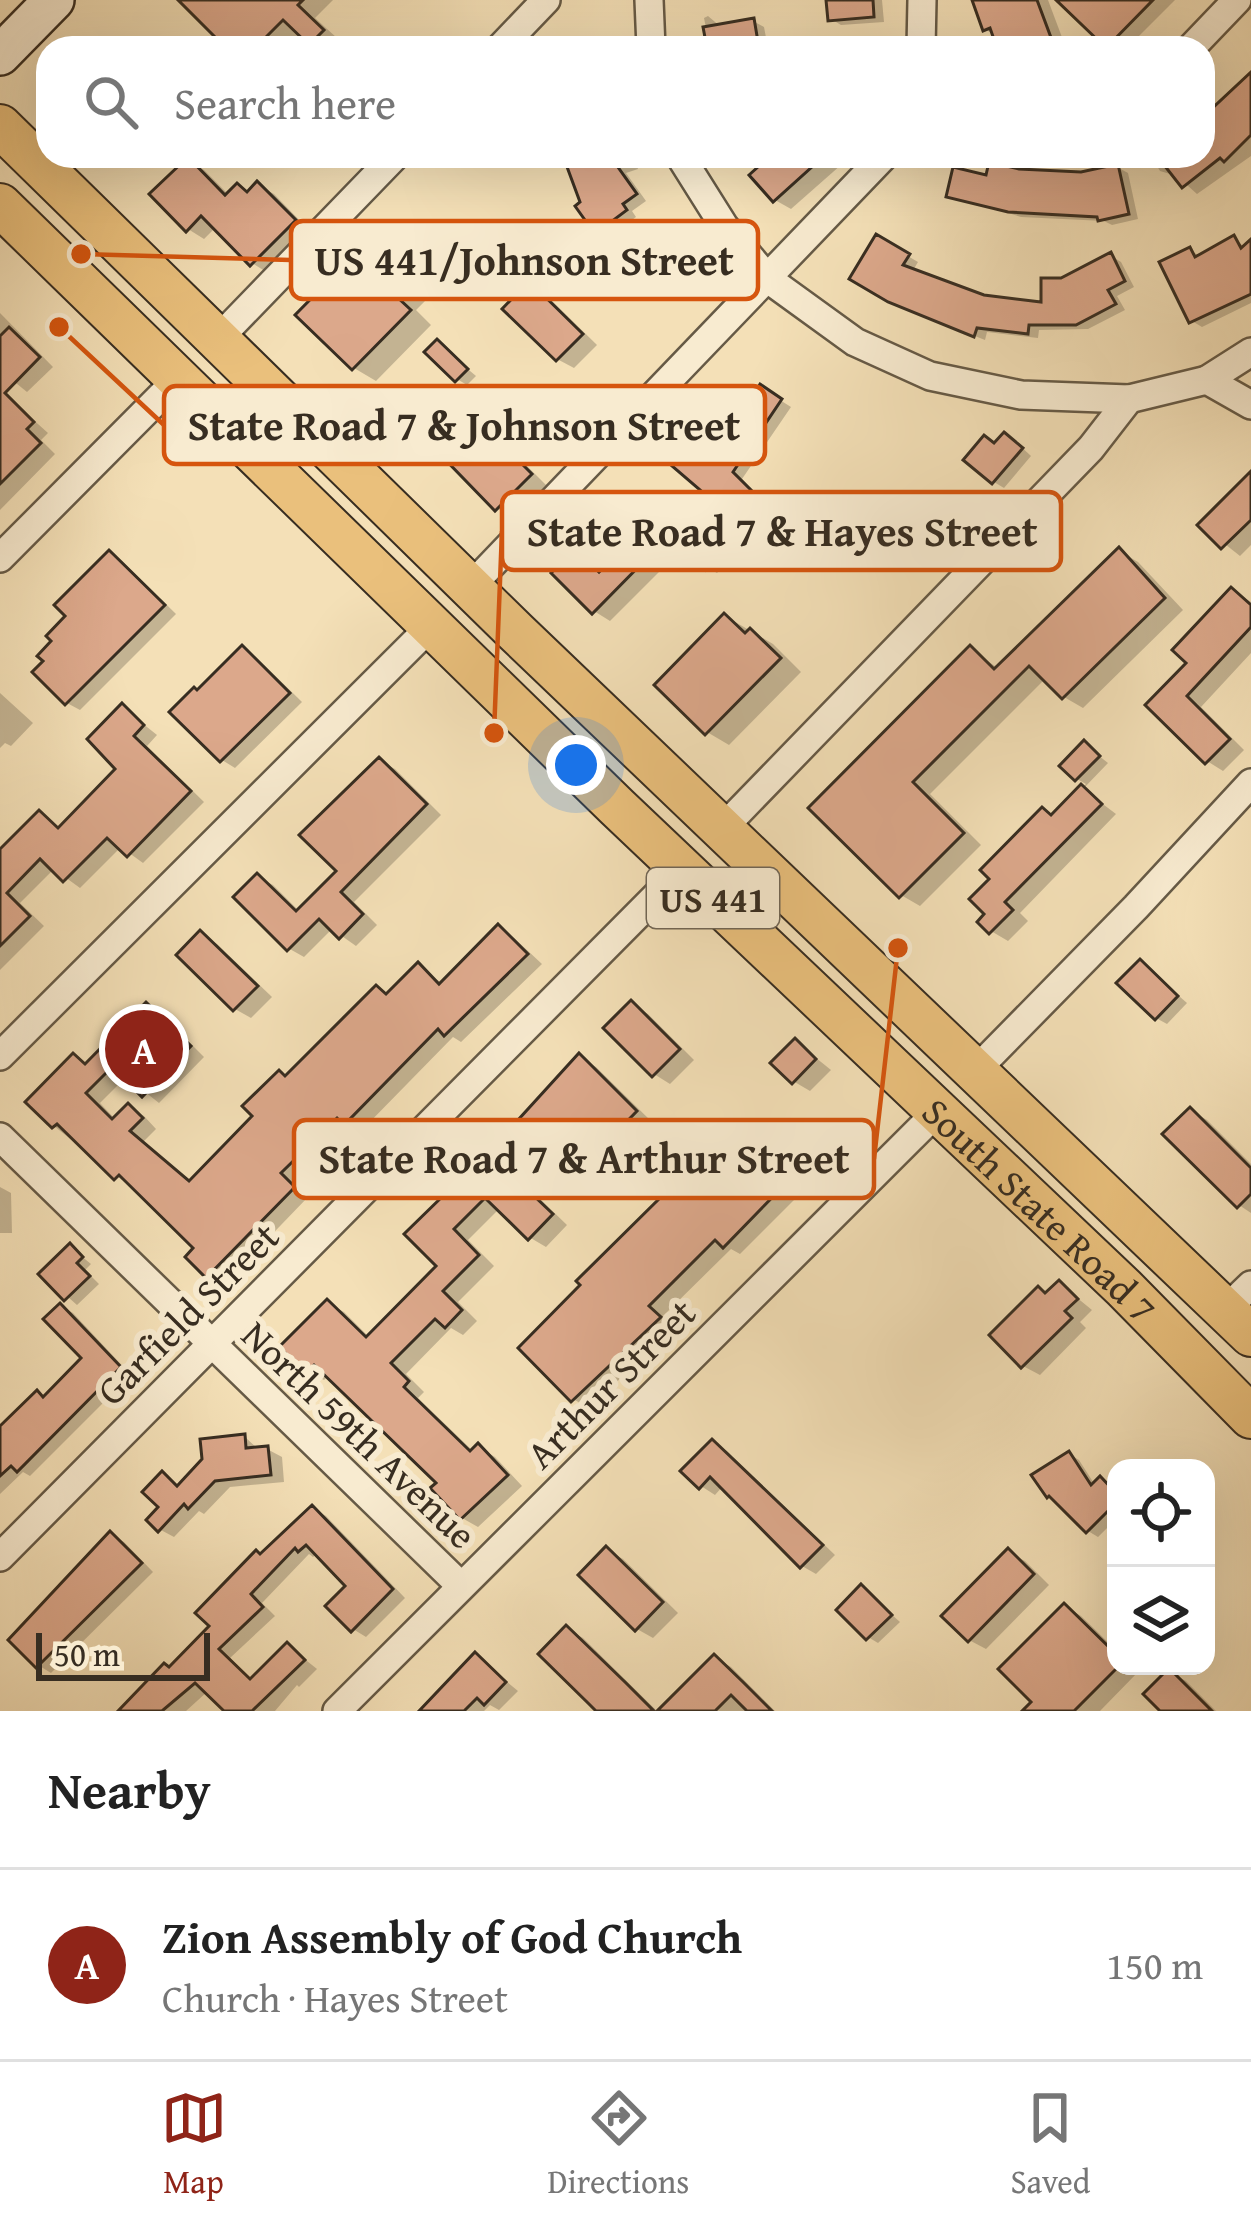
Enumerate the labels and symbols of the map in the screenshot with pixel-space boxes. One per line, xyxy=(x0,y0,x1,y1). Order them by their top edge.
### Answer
callout: US 441/Johnson Street xyxy=(291,221,758,299)
text: US 441/Johnson Street xyxy=(314,229,734,290)
callout: State Road 7 & Johnson Street xyxy=(164,386,765,464)
text: State Road 7 & Johnson Street xyxy=(188,394,741,455)
callout: State Road 7 & Hayes Street xyxy=(502,492,1061,570)
text: State Road 7 & Hayes Street xyxy=(526,500,1038,561)
your location xyxy=(546,735,606,795)
road number: US 441 xyxy=(647,868,779,928)
pin: A xyxy=(105,1004,183,1094)
street label: South State Road 7 xyxy=(910,1083,1171,1335)
callout: State Road 7 & Arthur Street xyxy=(294,1120,874,1198)
text: State Road 7 & Arthur Street xyxy=(318,1127,850,1188)
street label: Garfield Street xyxy=(83,1208,292,1417)
street label: Arthur Street xyxy=(512,1285,708,1481)
street label: North 59th Avenue xyxy=(230,1307,490,1561)
scale bar xyxy=(36,1627,210,1680)

